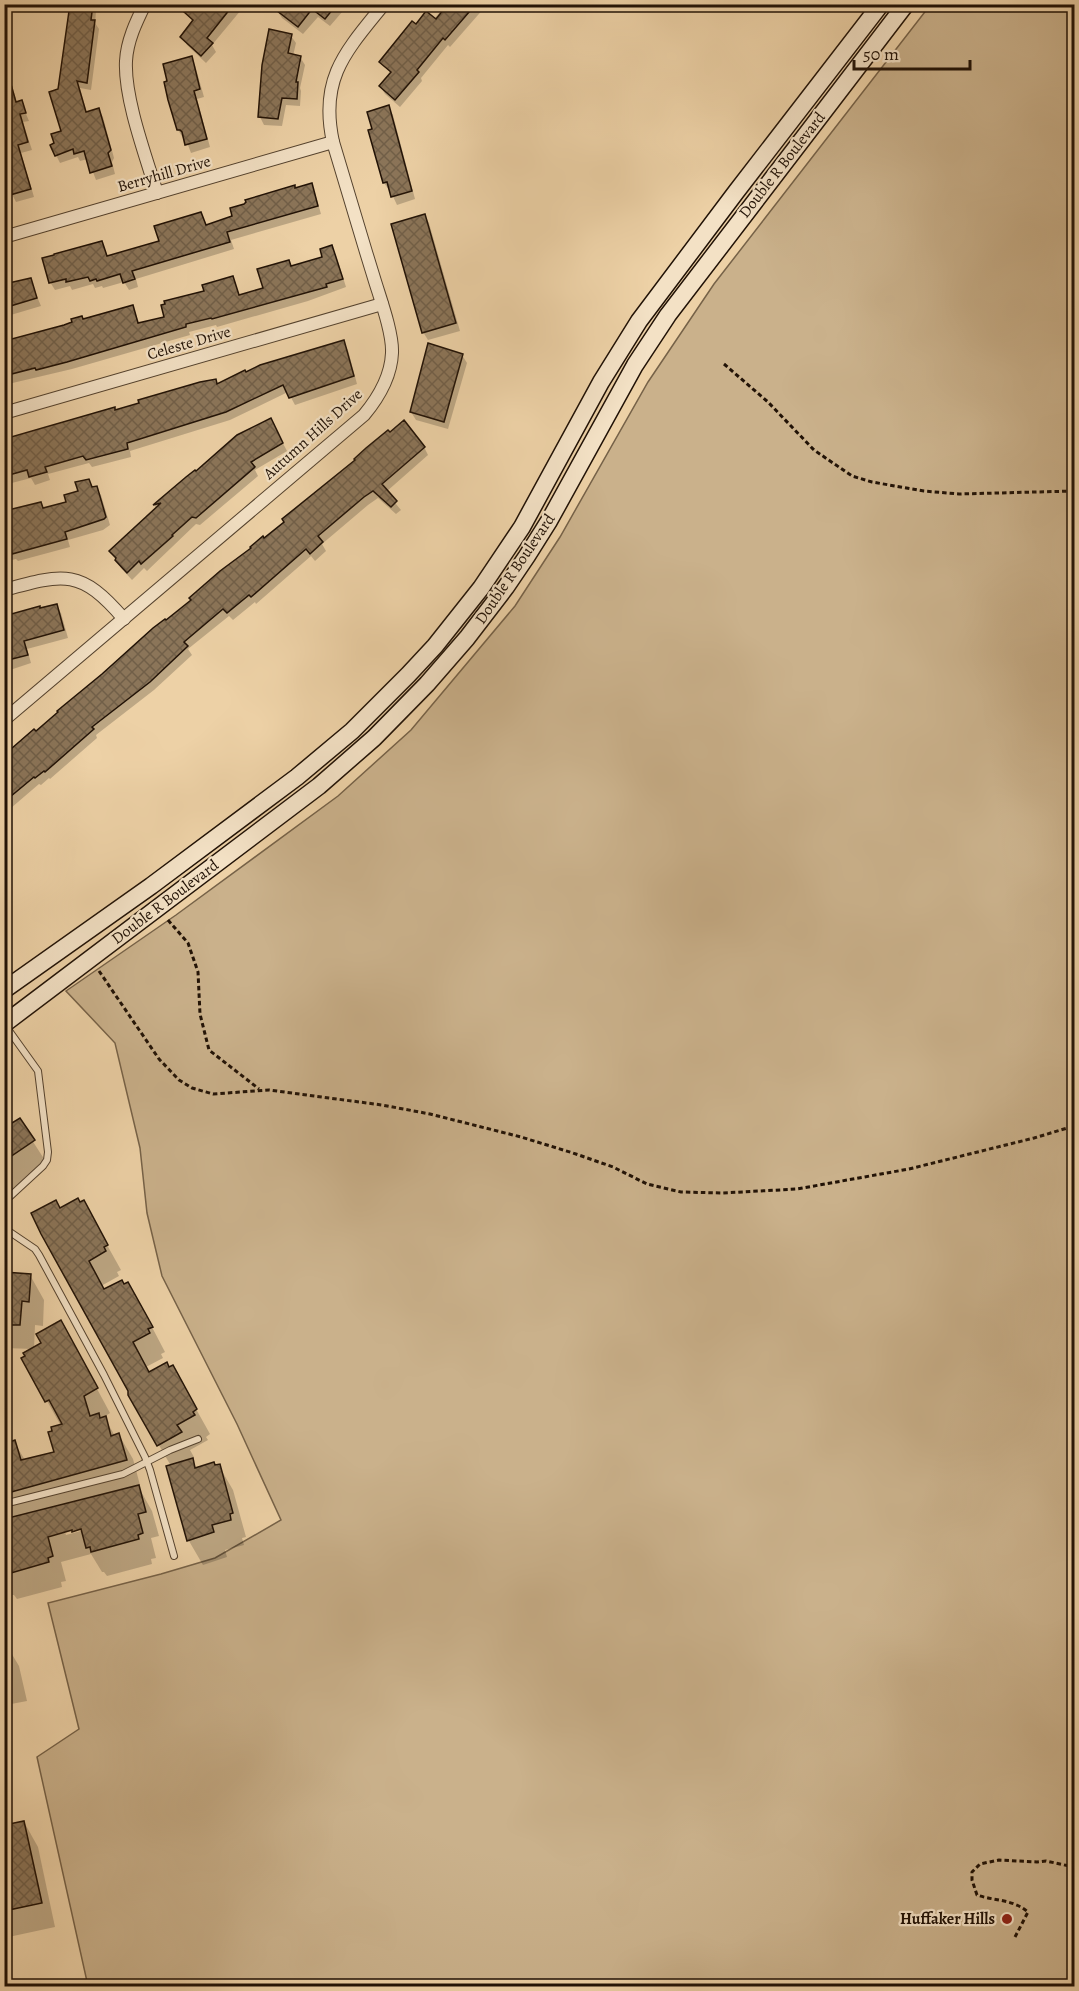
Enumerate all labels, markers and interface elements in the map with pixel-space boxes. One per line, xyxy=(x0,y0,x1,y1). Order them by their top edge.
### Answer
scale bar xyxy=(854,33,970,71)
text: 50 m xyxy=(863,42,899,66)
street label: Double R Boulevard xyxy=(734,107,831,223)
street label: Berryhill Drive xyxy=(115,150,213,198)
street label: Celeste Drive xyxy=(145,321,233,365)
street label: Autumn Hills Drive xyxy=(258,383,367,485)
street label: Double R Boulevard xyxy=(470,509,560,629)
street label: Double R Boulevard xyxy=(107,854,224,950)
place label: Huffaker Hills xyxy=(900,1908,995,1930)
marker: Huffaker Hills xyxy=(1000,1912,1014,1926)

